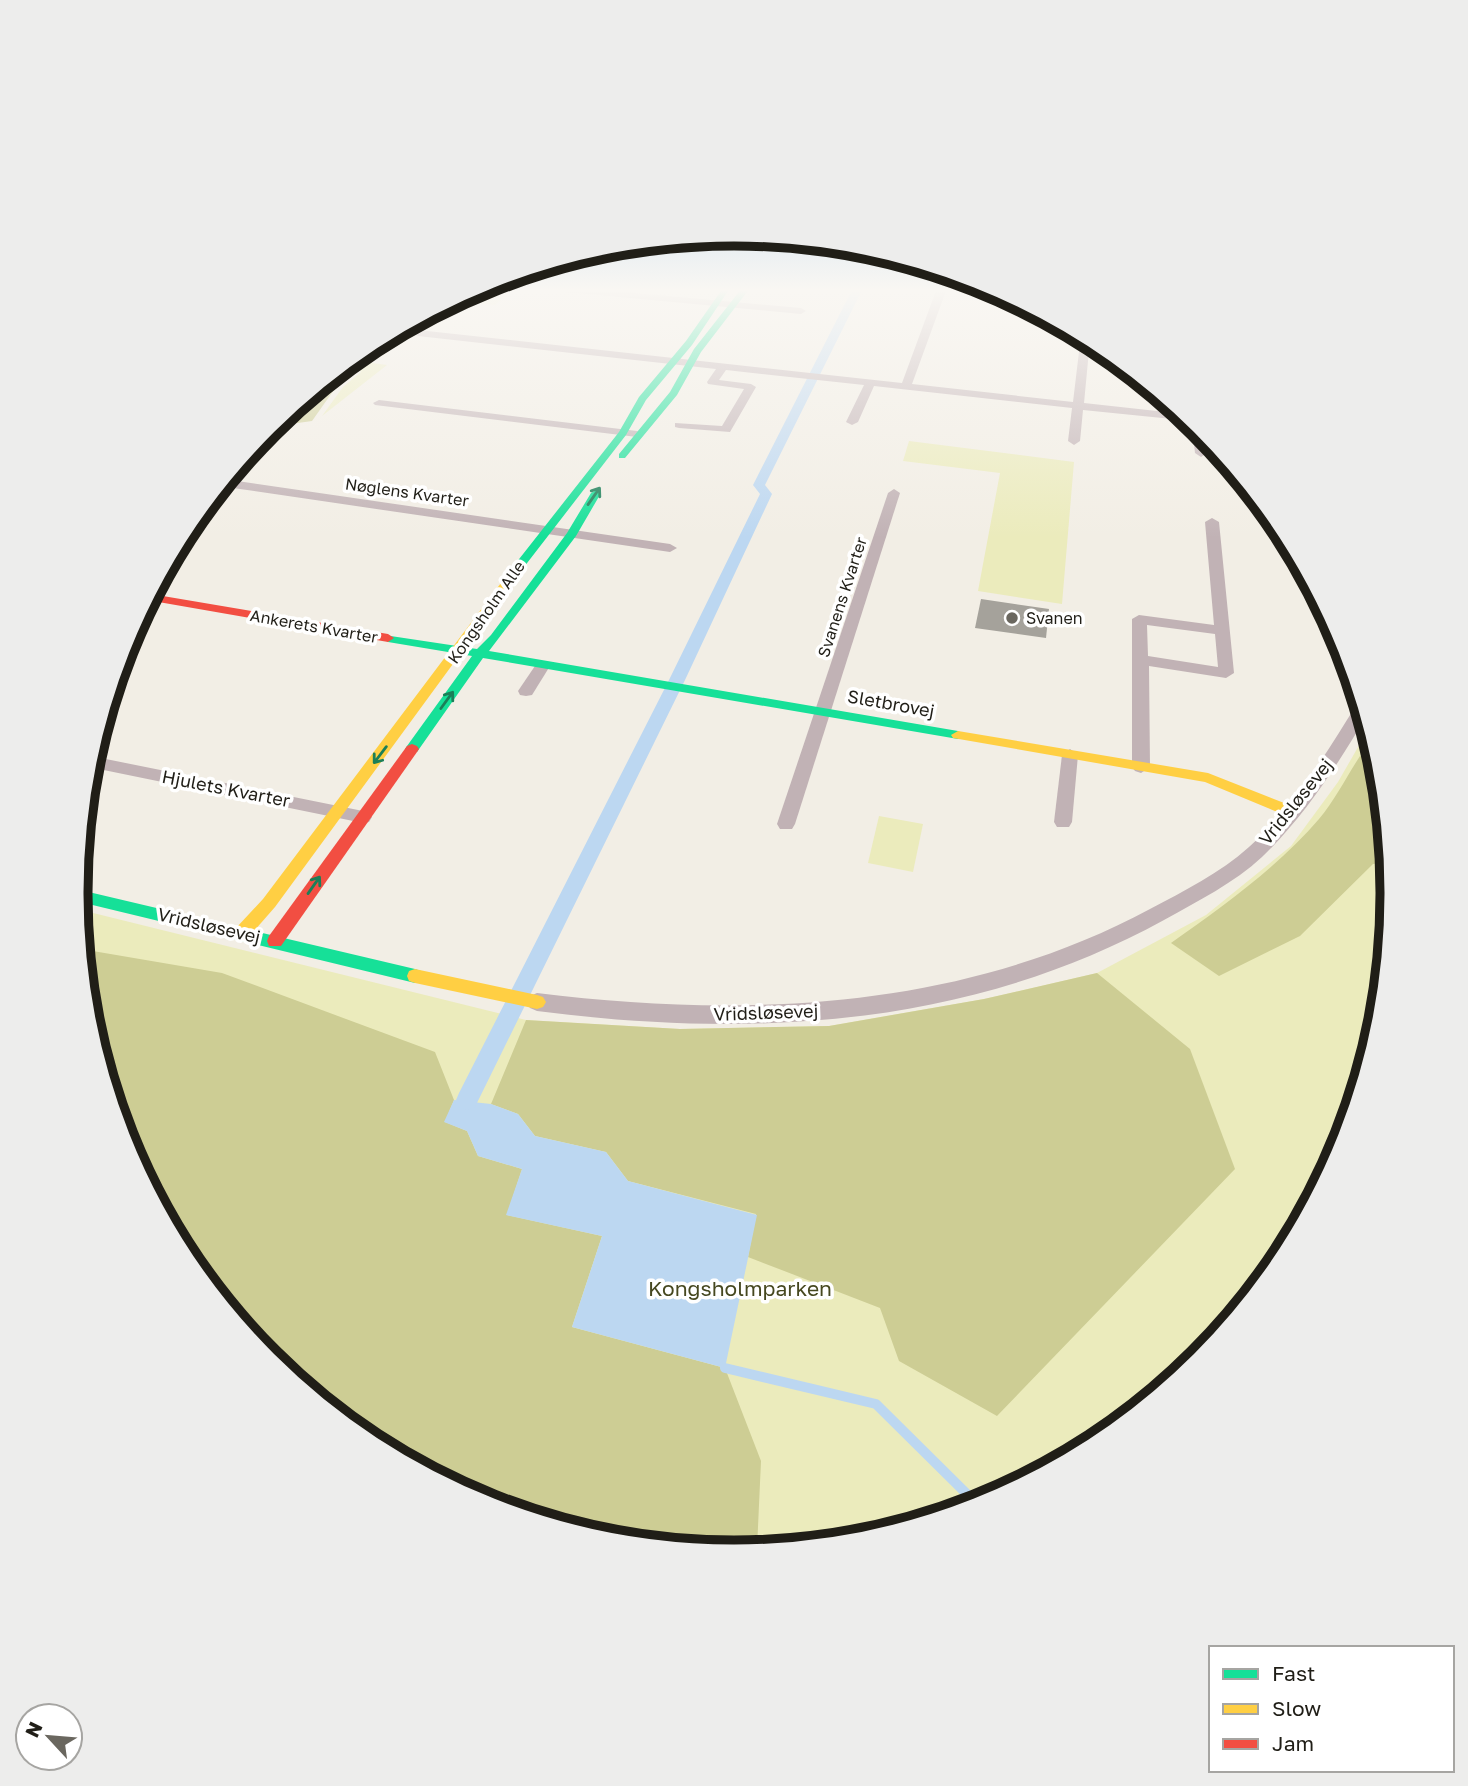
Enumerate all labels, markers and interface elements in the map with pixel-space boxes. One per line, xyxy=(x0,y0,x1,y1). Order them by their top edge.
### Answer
street label: Nøglens Kvarter xyxy=(344,473,470,511)
one-way arrow xyxy=(587,487,601,506)
street label: Svanens Kvarter xyxy=(813,534,871,660)
street label: Kongsholm Alle xyxy=(443,557,529,667)
street label: Ankerets Kvarter xyxy=(249,605,379,647)
place label: Svanen xyxy=(1026,608,1083,628)
marker: Svanen xyxy=(1004,610,1020,626)
street label: Sletbrovej xyxy=(846,685,936,721)
one-way arrow xyxy=(439,691,454,710)
one-way arrow xyxy=(373,745,388,764)
street label: Vridsløsevej xyxy=(1254,754,1337,849)
street label: Hjulets Kvarter xyxy=(160,765,292,811)
one-way arrow xyxy=(307,876,322,895)
street label: Vridsløsevej xyxy=(156,903,263,948)
street label: Vridsløsevej xyxy=(713,999,819,1025)
park label: Kongsholmparken xyxy=(648,1275,832,1301)
legend xyxy=(1209,1646,1454,1772)
text: Fast xyxy=(1272,1660,1315,1686)
text: Slow xyxy=(1272,1695,1321,1721)
north arrow xyxy=(14,1702,84,1772)
text: N xyxy=(20,1718,47,1741)
text: Jam xyxy=(1272,1730,1314,1756)

